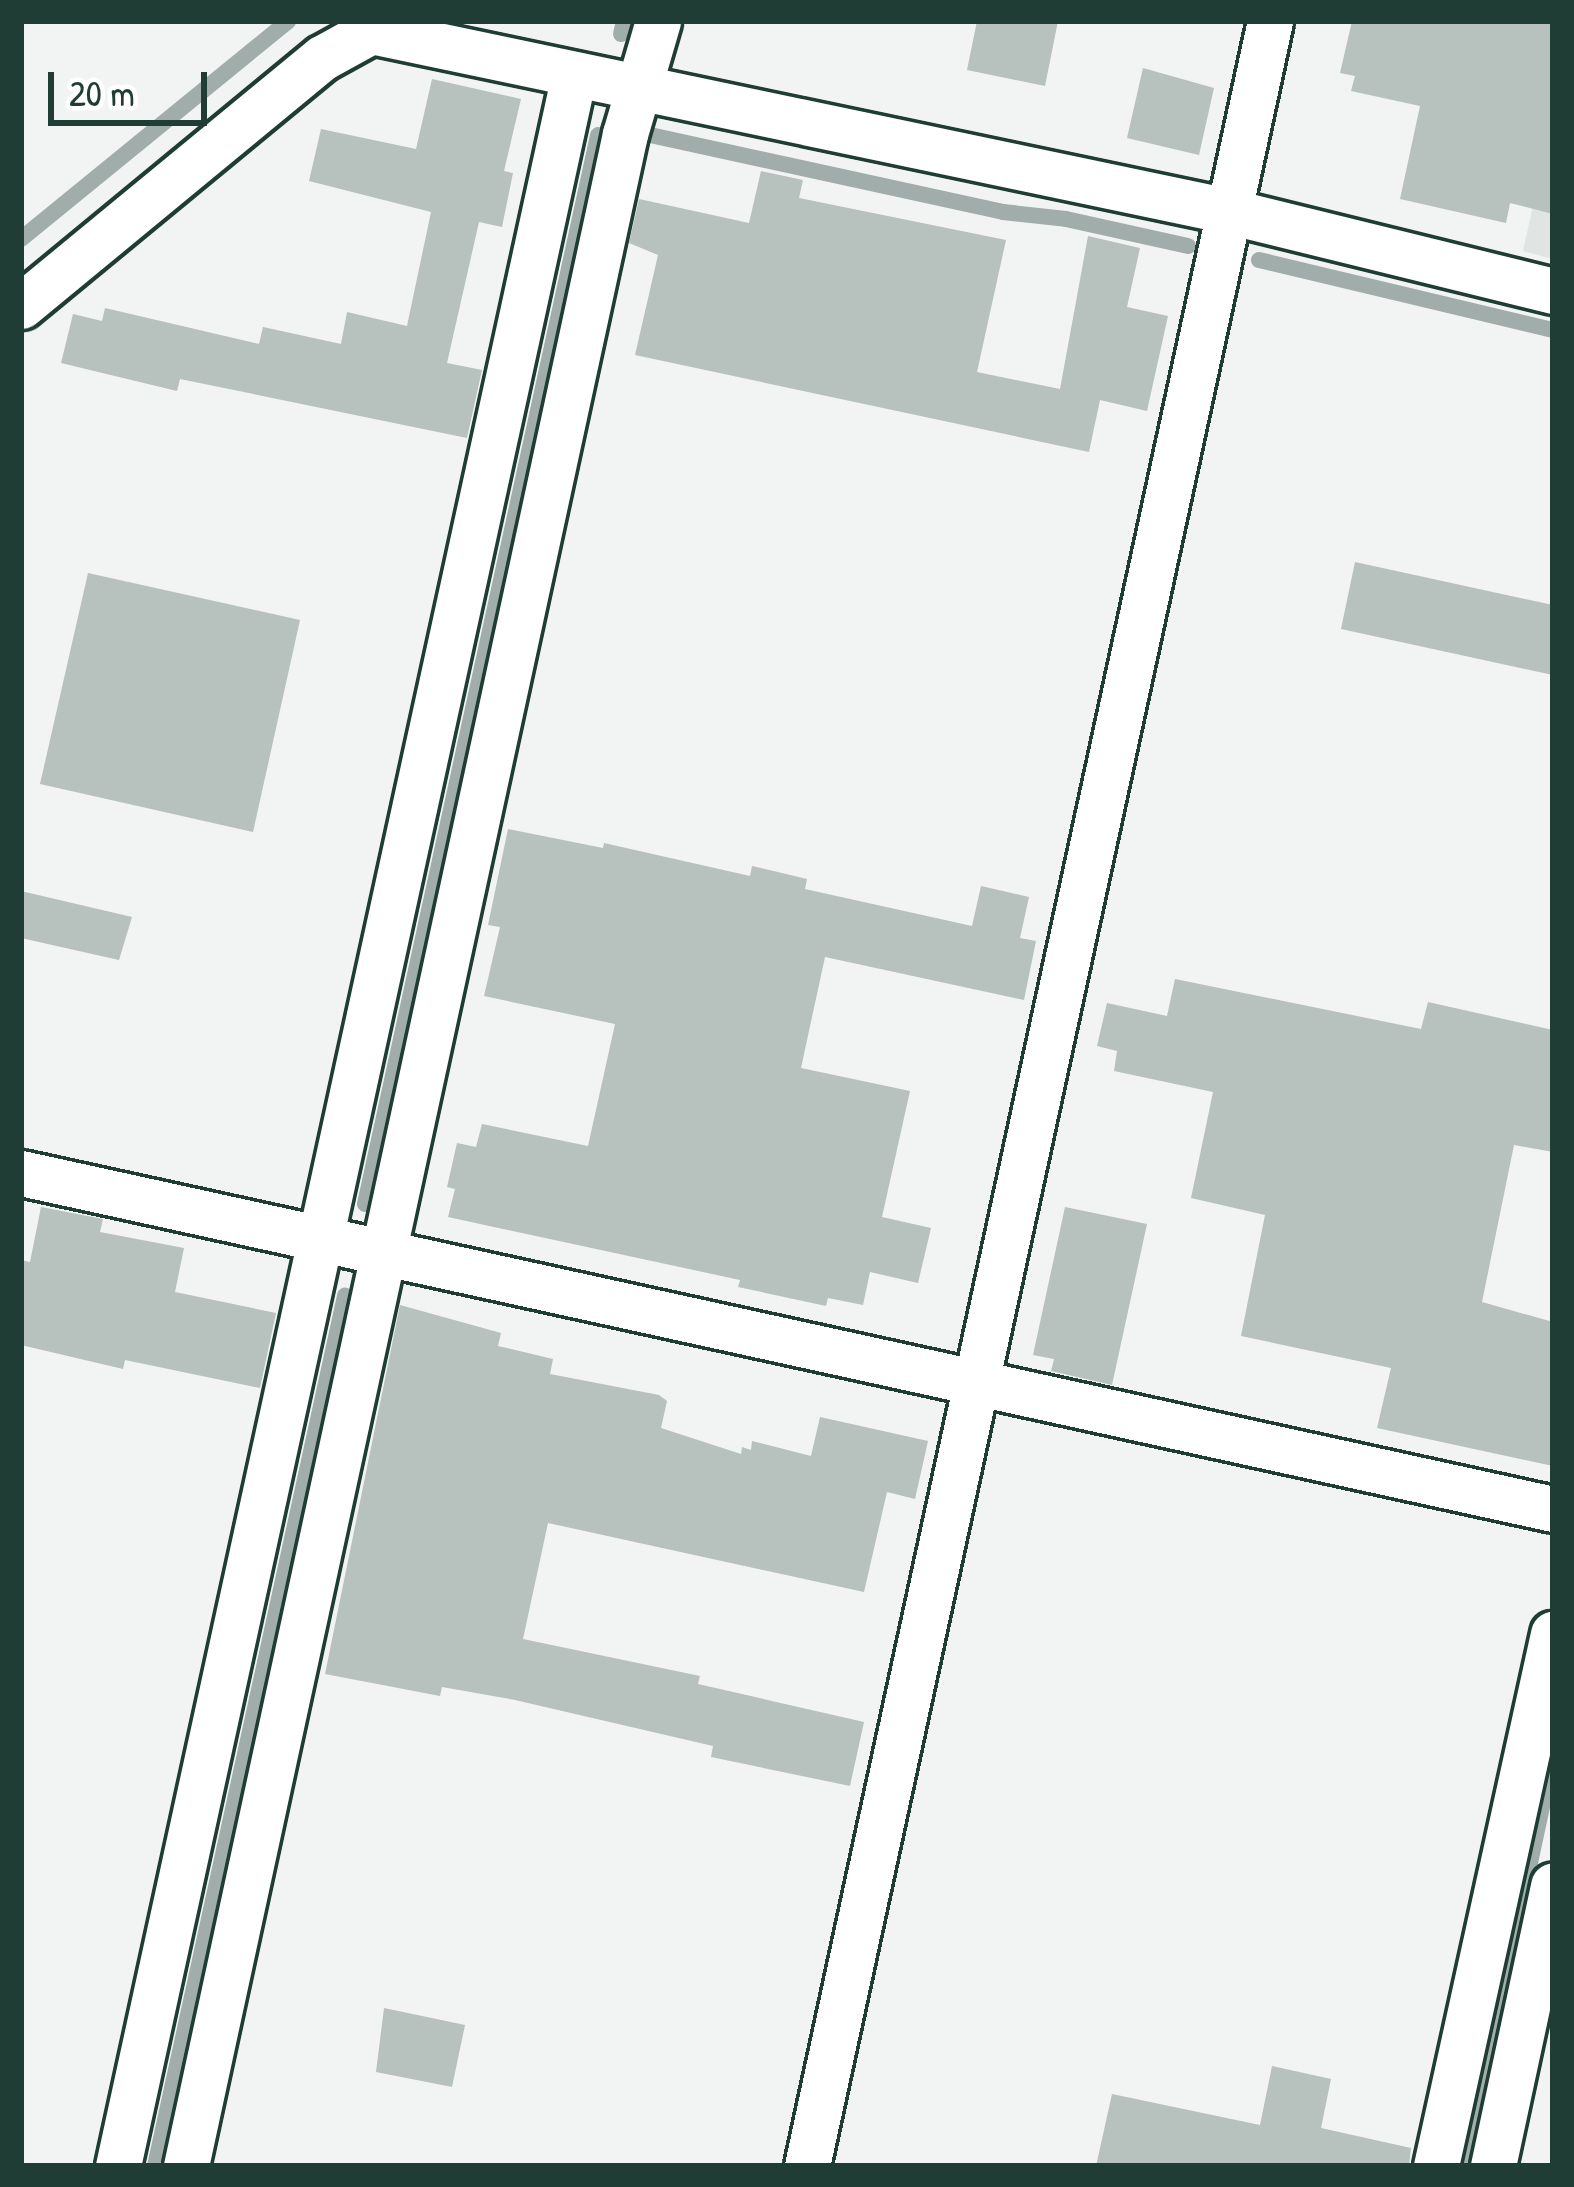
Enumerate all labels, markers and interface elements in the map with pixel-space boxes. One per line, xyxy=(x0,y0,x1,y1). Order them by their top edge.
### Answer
scale bar xyxy=(54,48,213,122)
text: 20 m xyxy=(69,68,135,117)

